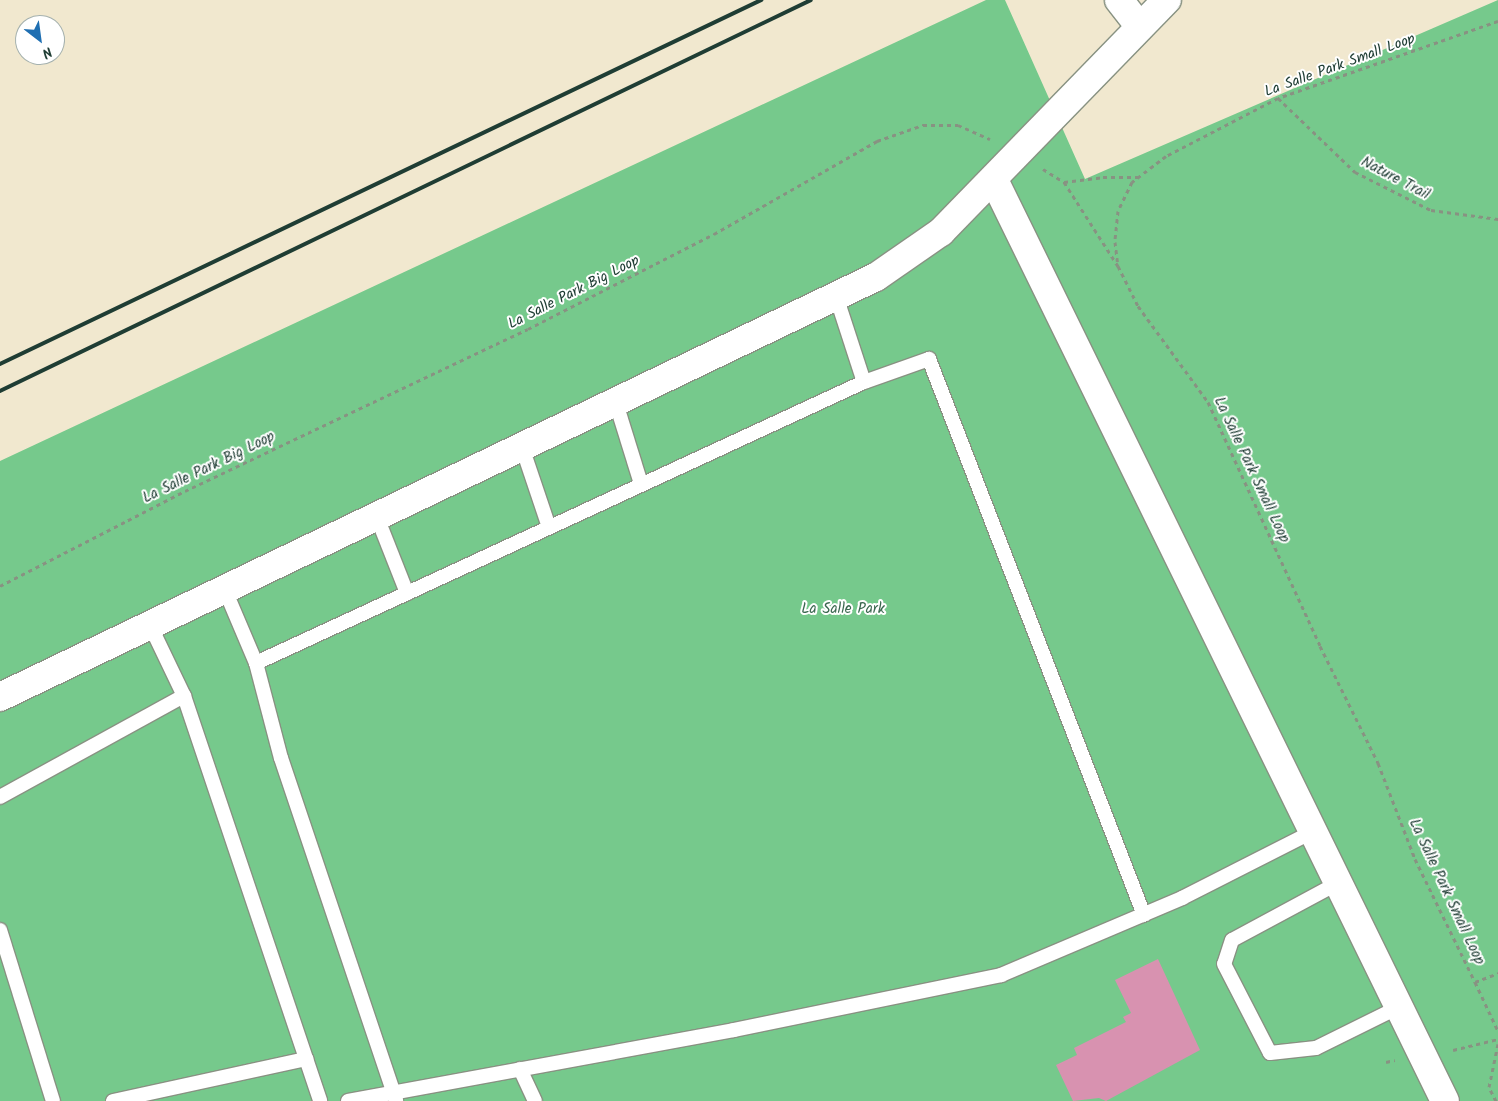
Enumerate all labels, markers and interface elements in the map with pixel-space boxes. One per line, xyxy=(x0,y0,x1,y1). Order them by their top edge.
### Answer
north arrow xyxy=(15,15,65,65)
street label: La Salle Park Small Loop xyxy=(1262,30,1418,102)
text: N xyxy=(38,40,56,64)
street label: Nature Trail xyxy=(1358,153,1432,205)
street label: La Salle Park Big Loop xyxy=(505,252,643,334)
street label: La Salle Park Small Loop xyxy=(1209,394,1293,546)
street label: La Salle Park Big Loop xyxy=(140,428,278,508)
park label: La Salle Park xyxy=(801,601,885,619)
street label: La Salle Park Small Loop xyxy=(1404,816,1488,968)

